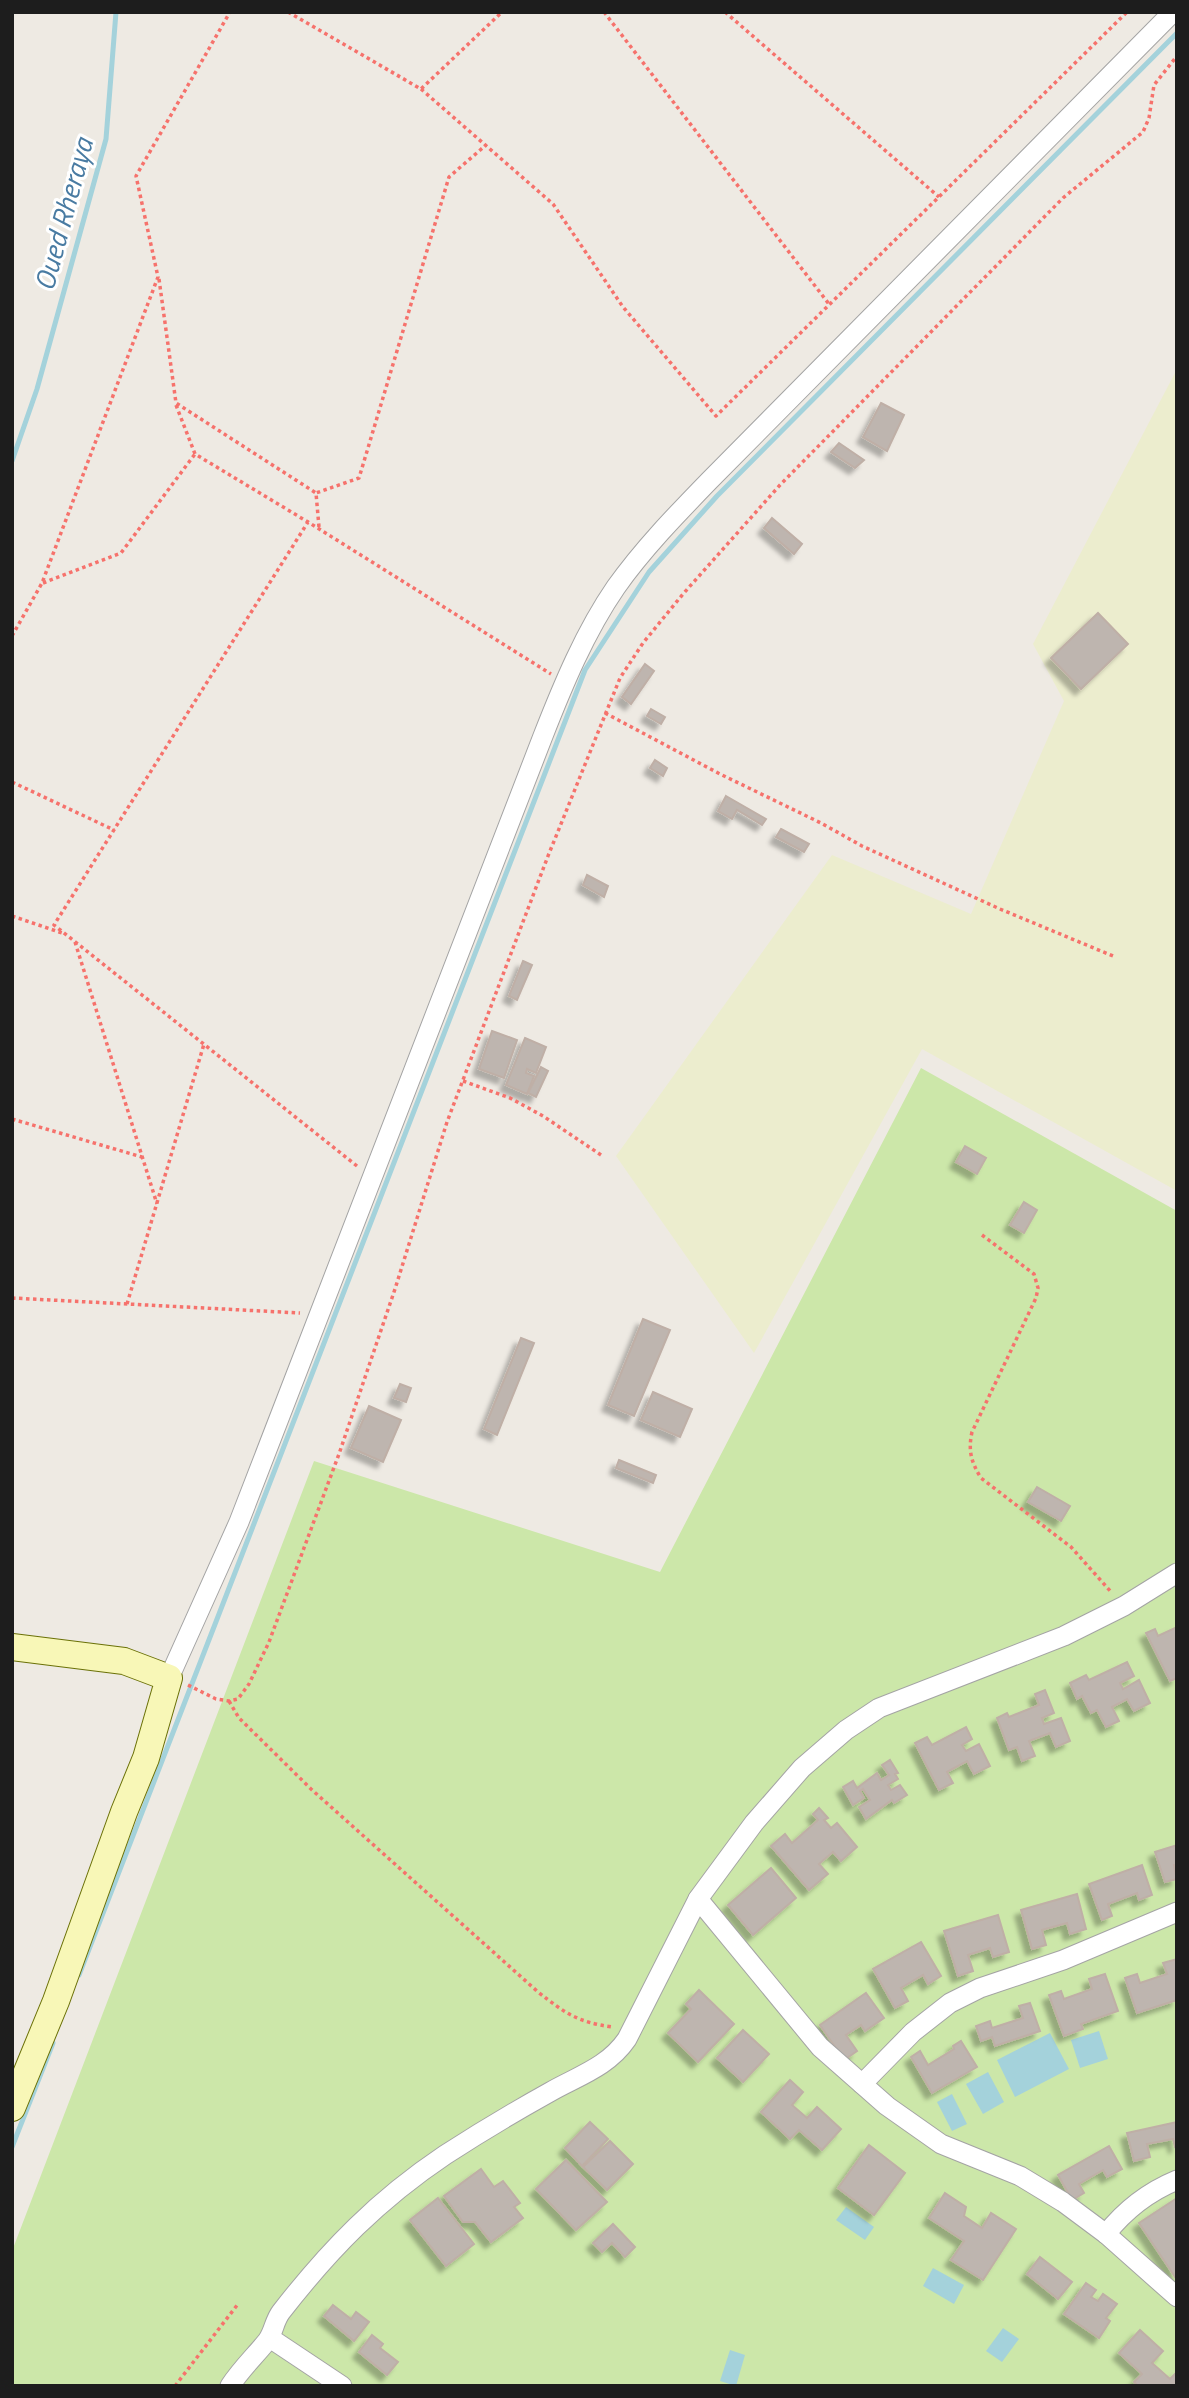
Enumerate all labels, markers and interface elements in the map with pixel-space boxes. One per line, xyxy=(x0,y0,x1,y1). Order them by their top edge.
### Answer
water label: Oued Rheraya xyxy=(22,131,104,295)

